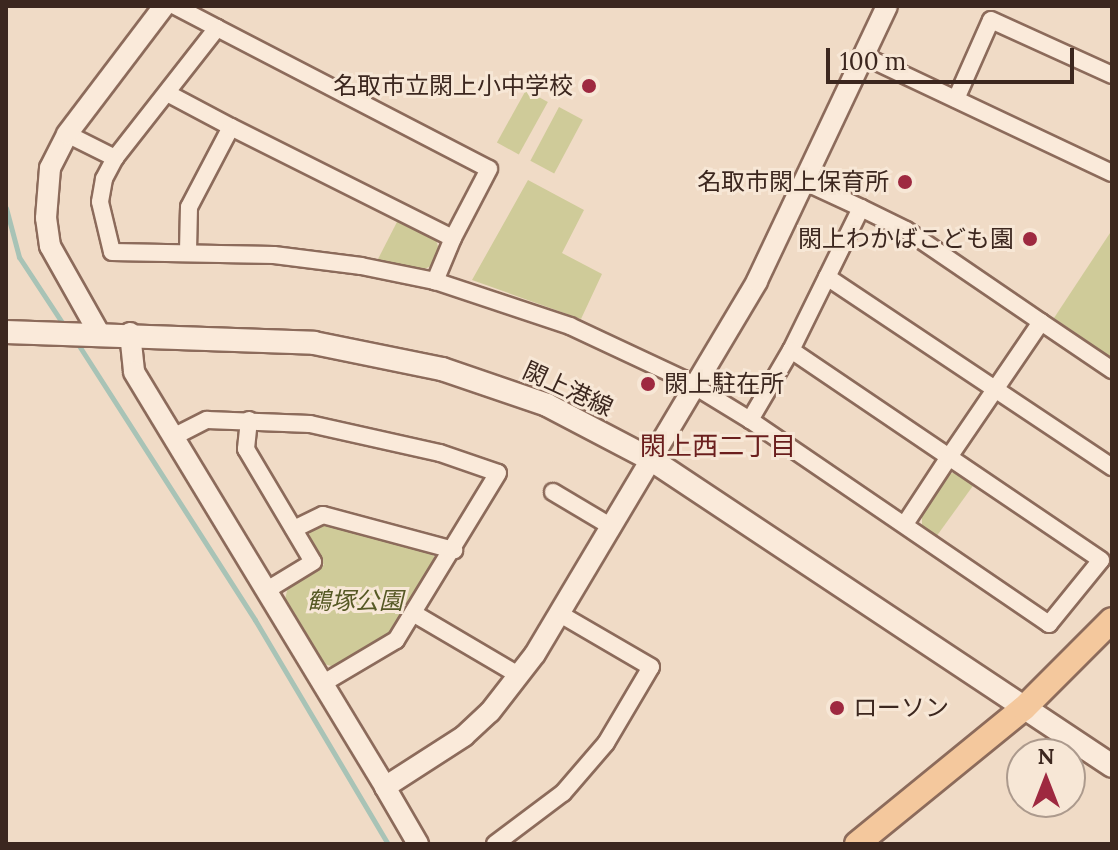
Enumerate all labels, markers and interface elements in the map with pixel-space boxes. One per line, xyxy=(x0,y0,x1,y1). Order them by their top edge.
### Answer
scale bar xyxy=(830,32,1078,82)
text: 100 m xyxy=(840,46,906,77)
place label: 名取市立閖上小中学校 xyxy=(333,72,573,100)
marker: 名取市立閖上小中学校 xyxy=(580,77,598,95)
place label: 名取市閖上保育所 xyxy=(697,168,889,196)
marker: 名取市閖上保育所 xyxy=(896,173,914,191)
place label: 閖上わかばこども園 xyxy=(798,225,1014,253)
marker: 閖上わかばこども園 xyxy=(1021,230,1039,248)
street label: 閖上港線 xyxy=(518,356,618,422)
place label: 閖上駐在所 xyxy=(664,370,784,398)
marker: 閖上駐在所 xyxy=(639,375,657,393)
district label: 閖上西二丁目 xyxy=(640,430,796,462)
park label: 鶴塚公園 xyxy=(307,587,403,615)
place label: ローソン xyxy=(853,694,949,722)
marker: ローソン xyxy=(828,699,846,717)
north arrow xyxy=(1006,738,1086,818)
text: N xyxy=(1037,742,1055,770)

